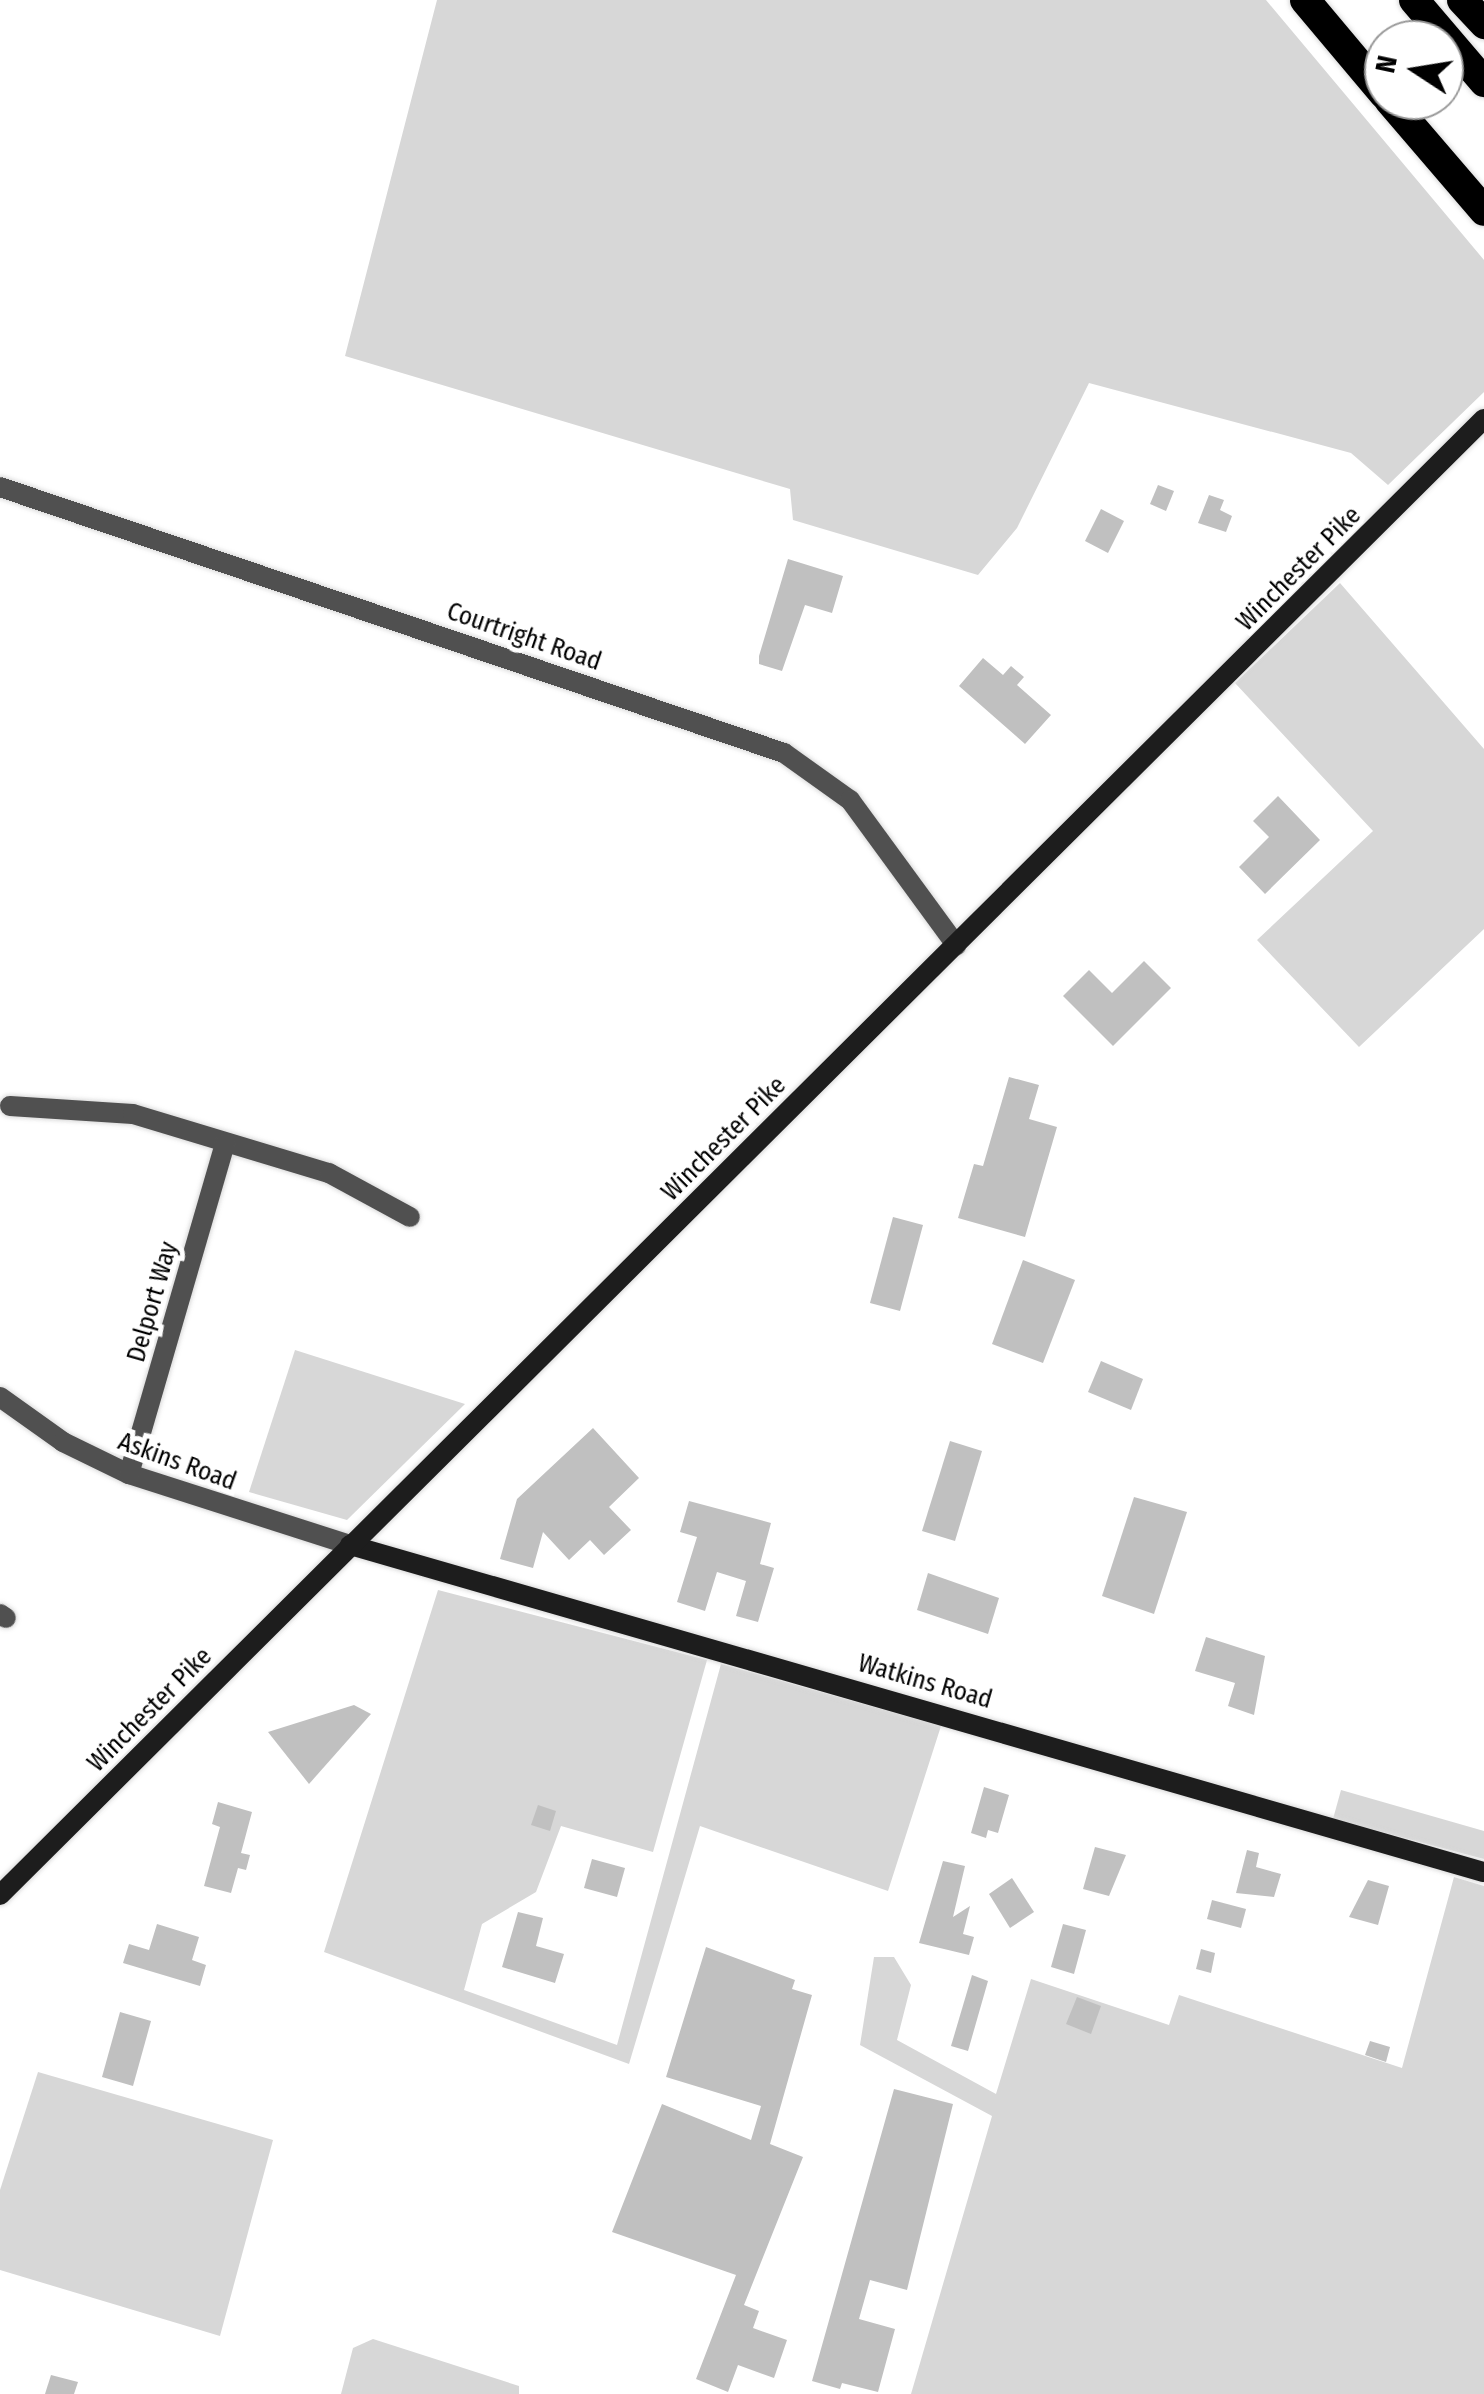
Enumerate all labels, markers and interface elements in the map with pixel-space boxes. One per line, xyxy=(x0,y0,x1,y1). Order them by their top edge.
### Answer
north arrow xyxy=(1364,20,1464,120)
text: N xyxy=(1368,52,1404,76)
street label: Winchester Pike xyxy=(1231,501,1367,637)
street label: Courtright Road xyxy=(443,597,605,677)
street label: Winchester Pike xyxy=(656,1071,792,1207)
street label: Delport Way xyxy=(122,1238,184,1366)
street label: Askins Road xyxy=(114,1427,240,1497)
street label: Winchester Pike xyxy=(82,1642,218,1778)
street label: Watkins Road xyxy=(855,1649,995,1715)

